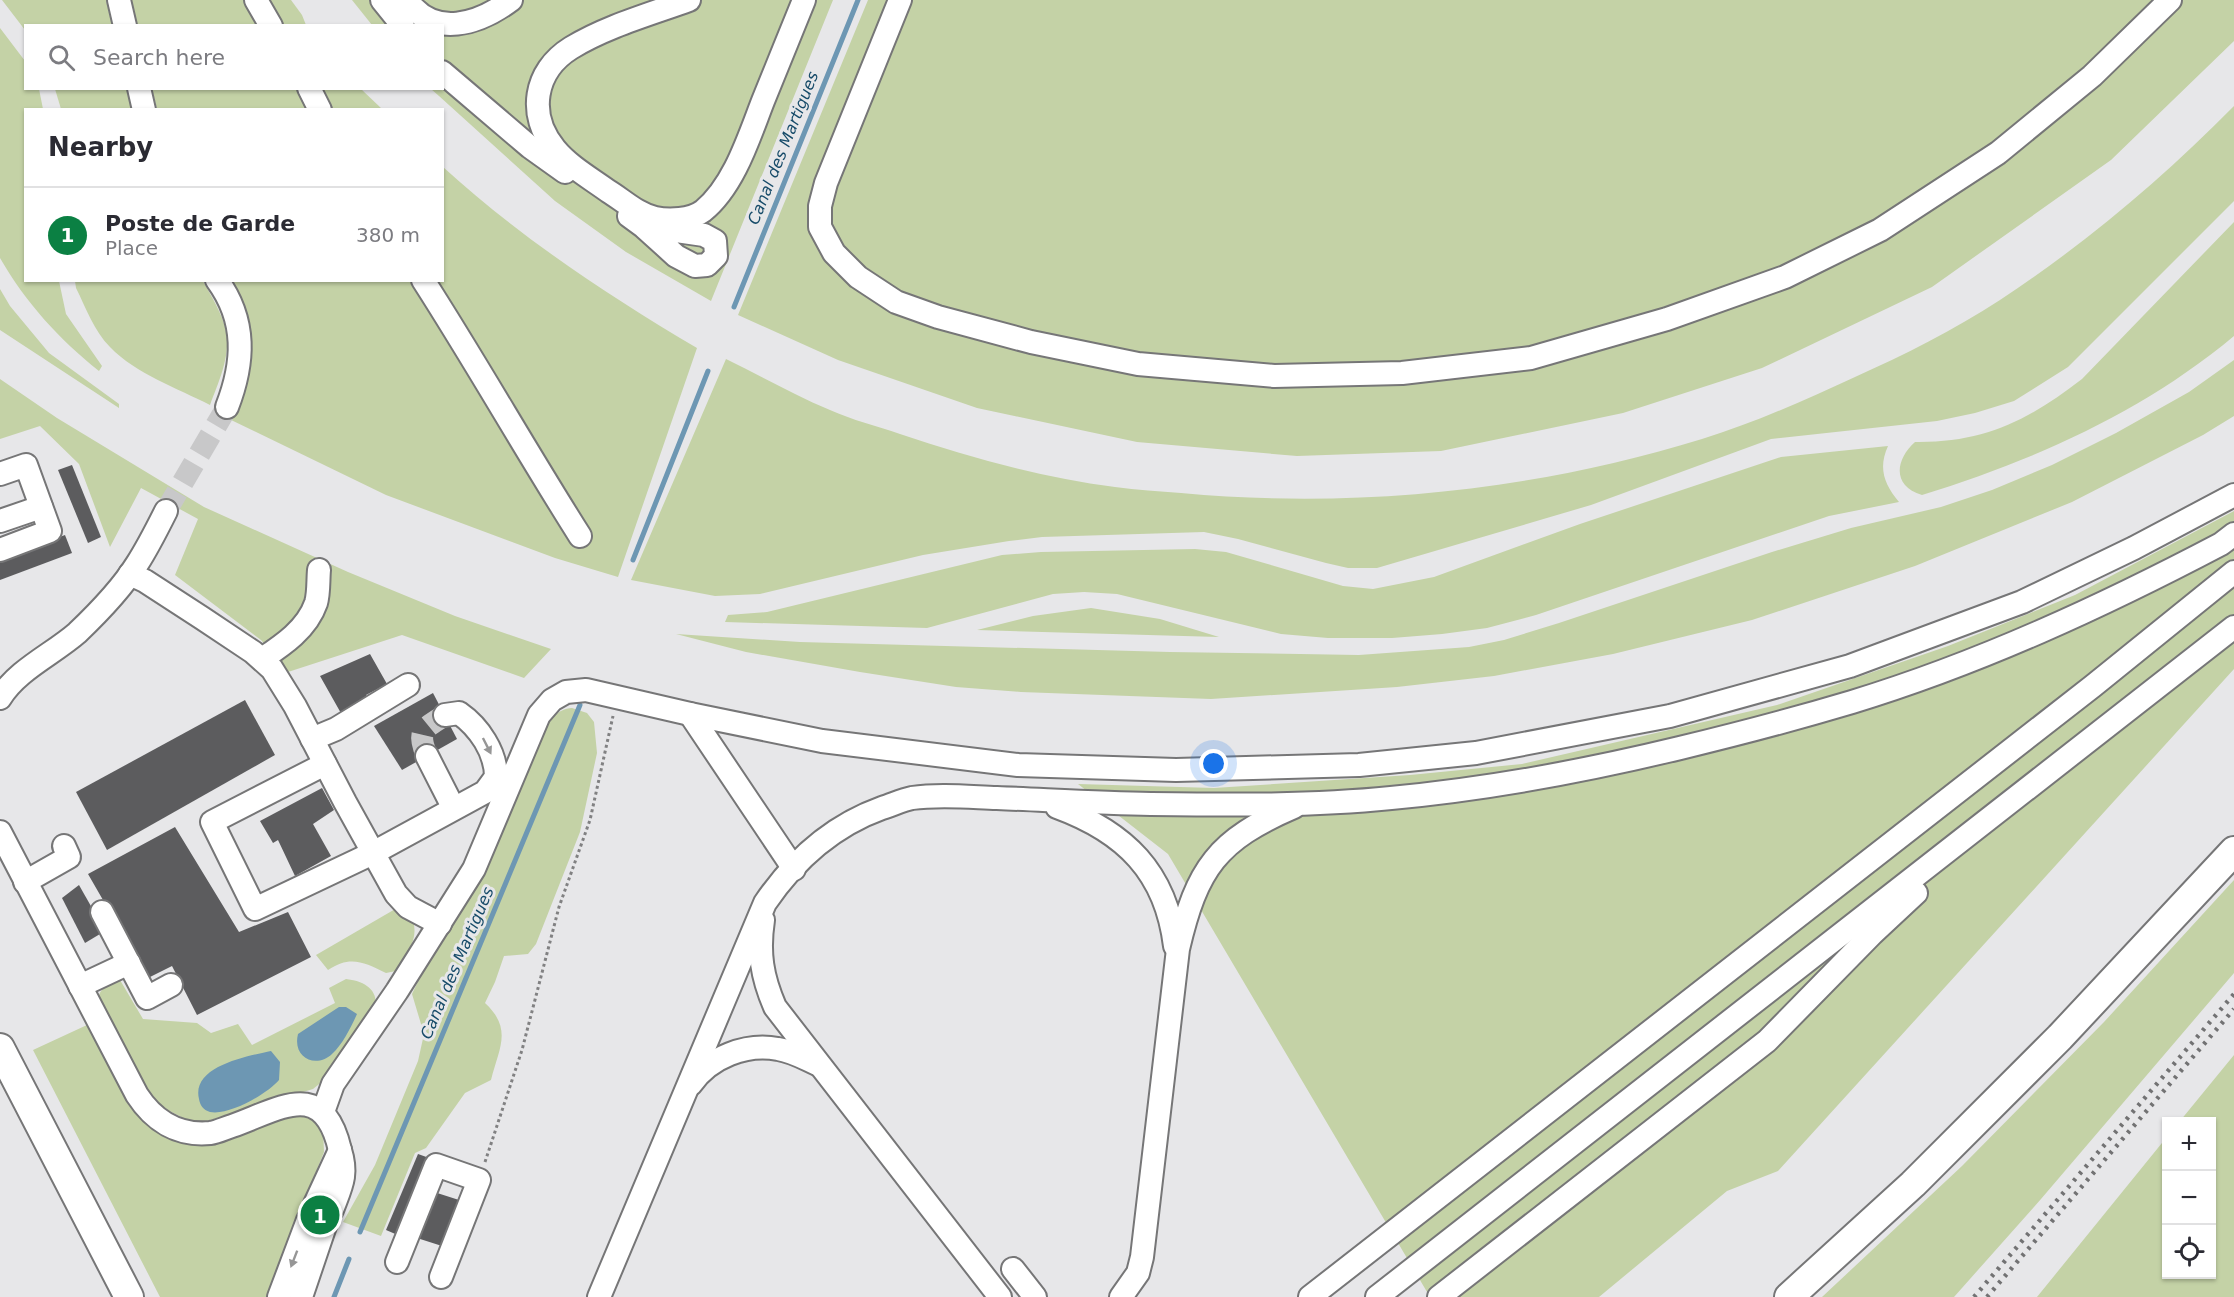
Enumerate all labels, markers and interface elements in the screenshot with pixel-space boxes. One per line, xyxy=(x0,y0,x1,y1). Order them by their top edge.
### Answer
search box xyxy=(24,24,444,90)
icon: search xyxy=(45,41,78,74)
text: Search here xyxy=(93,45,225,70)
water label: Canal des Martigues xyxy=(744,69,822,227)
text: Nearby xyxy=(48,132,153,162)
text: Poste de Garde xyxy=(105,211,295,236)
text: 1 xyxy=(61,223,74,247)
text: 380 m xyxy=(356,223,420,247)
text: Place xyxy=(105,236,158,260)
one-way arrow xyxy=(481,737,491,755)
your location xyxy=(1199,749,1228,778)
water label: Canal des Martigues xyxy=(416,884,498,1042)
map controls xyxy=(2162,1117,2216,1279)
button: + xyxy=(2162,1117,2216,1171)
button: − xyxy=(2162,1171,2216,1225)
pin: 1 xyxy=(300,1192,340,1238)
button: locate xyxy=(2162,1225,2216,1279)
one-way arrow xyxy=(288,1250,298,1268)

